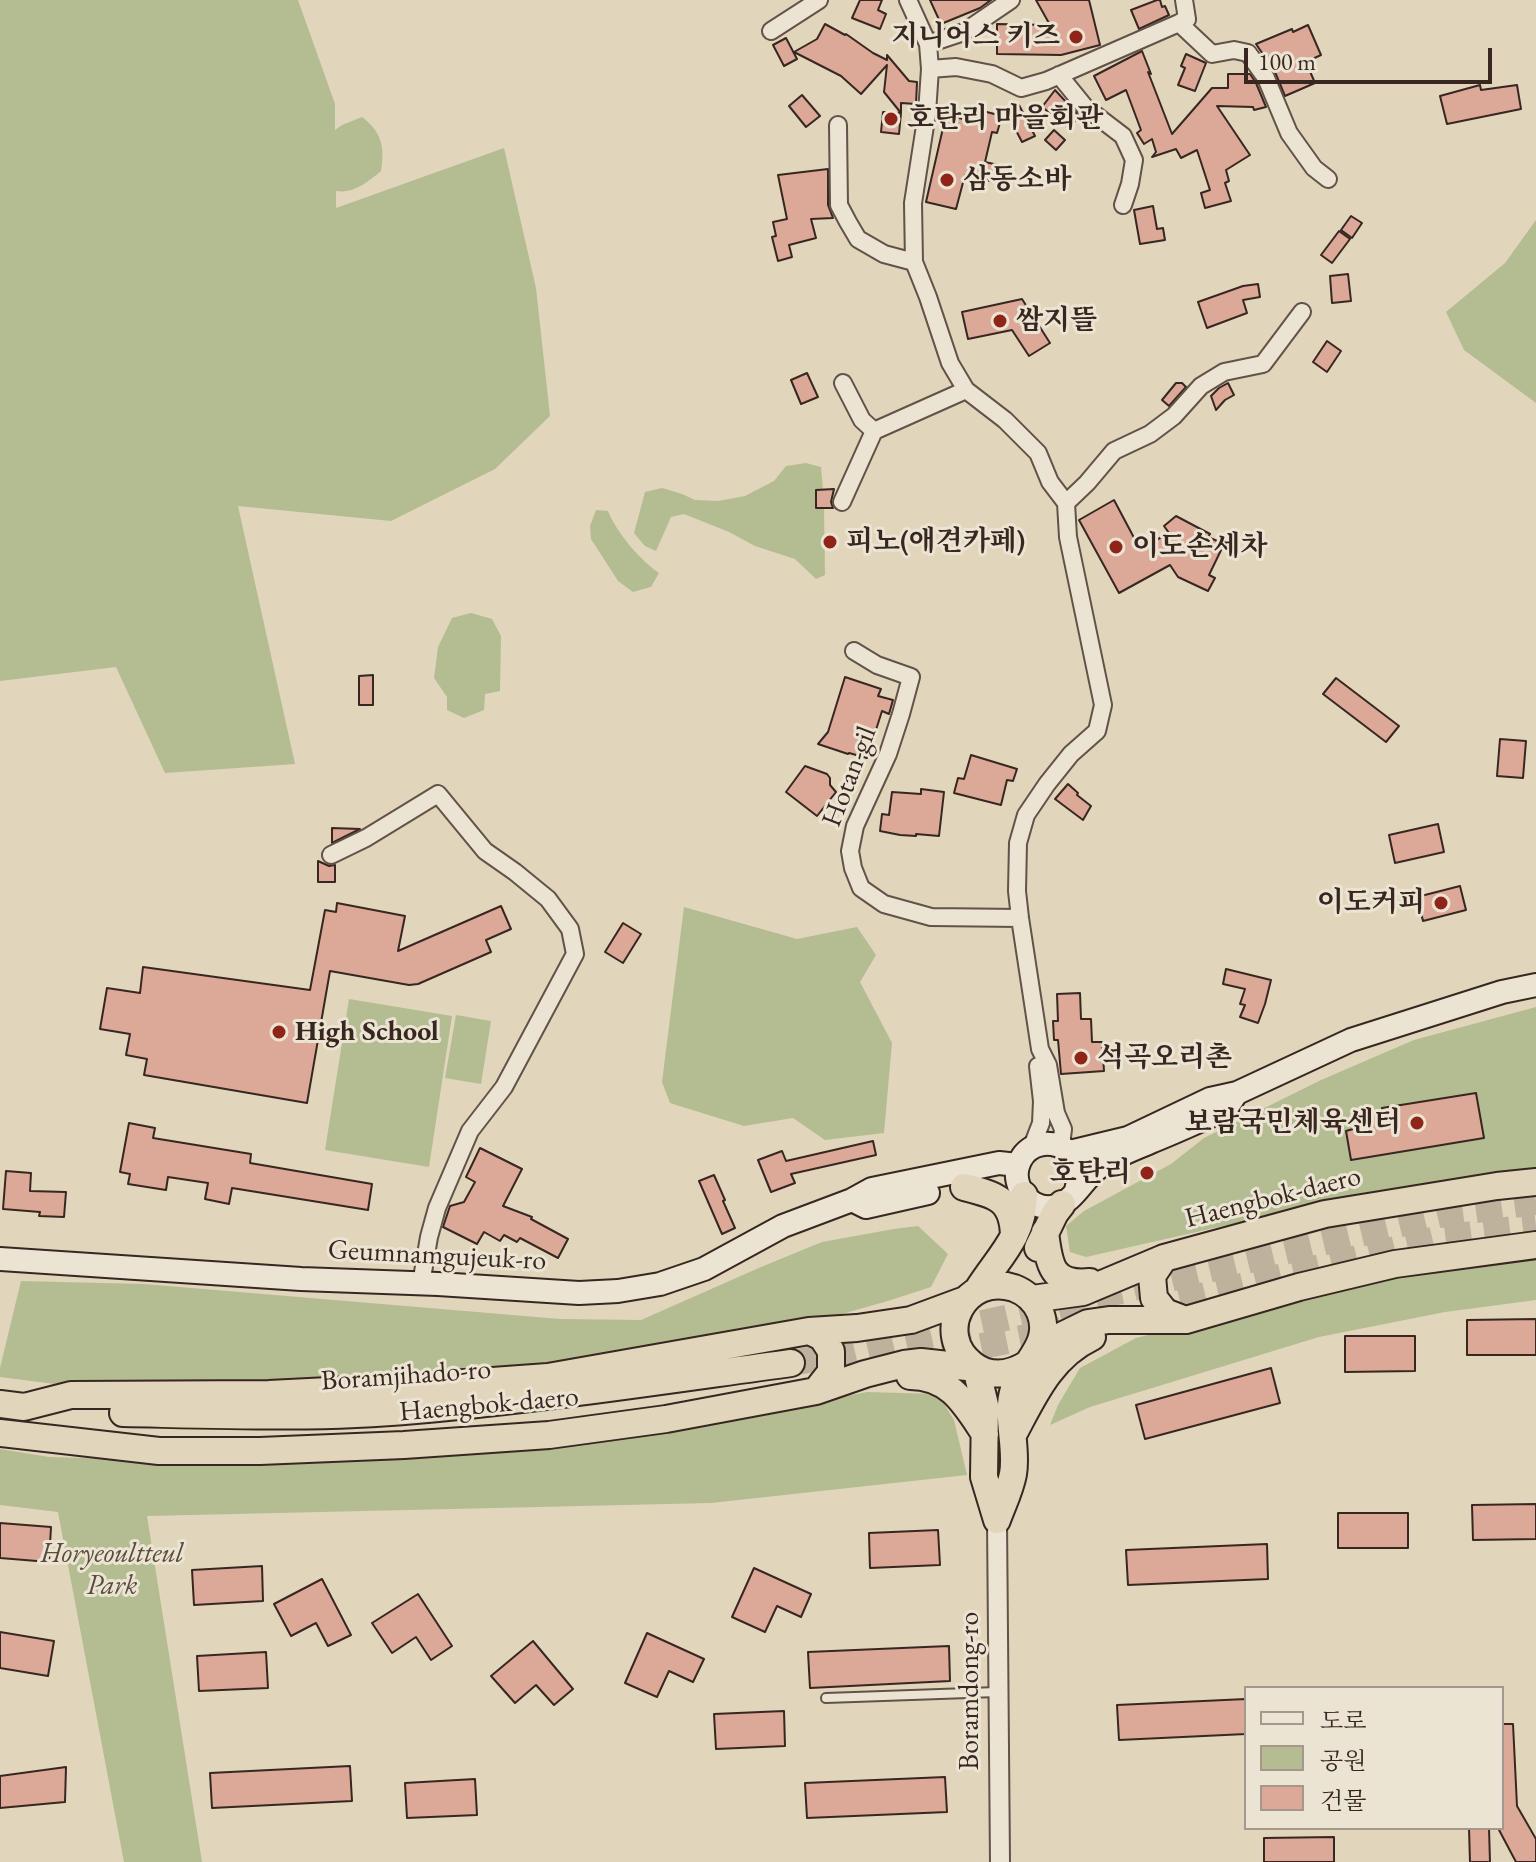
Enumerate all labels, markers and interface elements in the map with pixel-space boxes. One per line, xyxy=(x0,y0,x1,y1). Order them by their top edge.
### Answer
place label: 지니어스 키즈 xyxy=(891,20,1060,54)
marker: 지니어스 키즈 xyxy=(1067,28,1085,46)
scale bar xyxy=(1248,32,1496,82)
text: 100 m xyxy=(1258,46,1316,77)
place label: 호탄리 마을회관 xyxy=(907,102,1103,136)
marker: 호탄리 마을회관 xyxy=(882,110,900,128)
place label: 삼동소바 xyxy=(963,163,1071,197)
marker: 삼동소바 xyxy=(938,171,956,189)
place label: 쌈지뜰 xyxy=(1016,304,1097,338)
marker: 쌈지뜰 xyxy=(991,312,1009,330)
place label: 피노(애견카페) xyxy=(846,525,1025,559)
place label: 이도손세차 xyxy=(1132,530,1267,564)
marker: 피노(애견카페) xyxy=(821,533,839,551)
marker: 이도손세차 xyxy=(1107,538,1125,556)
street label: Hotan-gil xyxy=(816,722,884,832)
place label: 이도커피 xyxy=(1317,886,1425,920)
marker: 이도커피 xyxy=(1432,894,1450,912)
place label: High School xyxy=(295,1015,439,1049)
marker: High School xyxy=(270,1023,288,1041)
place label: 석곡오리촌 xyxy=(1097,1041,1232,1075)
marker: 석곡오리촌 xyxy=(1072,1049,1090,1067)
place label: 보람국민체육센터 xyxy=(1185,1106,1401,1140)
marker: 보람국민체육센터 xyxy=(1408,1114,1426,1132)
place label: 호탄리 xyxy=(1050,1156,1131,1190)
street label: Haengbok-daero xyxy=(1182,1160,1364,1236)
marker: 호탄리 xyxy=(1138,1164,1156,1182)
street label: Geumnamgujeuk-ro xyxy=(327,1234,547,1278)
street label: Boramjihado-ro xyxy=(320,1353,492,1399)
street label: Haengbok-daero xyxy=(398,1380,580,1430)
park label: Horyeoultteul Park xyxy=(41,1537,183,1603)
street label: Boramdong-ro xyxy=(953,1612,987,1770)
legend xyxy=(1244,1686,1504,1830)
text: 도로 xyxy=(1320,1705,1366,1736)
text: 공원 xyxy=(1320,1745,1366,1776)
text: 건물 xyxy=(1320,1785,1366,1816)

